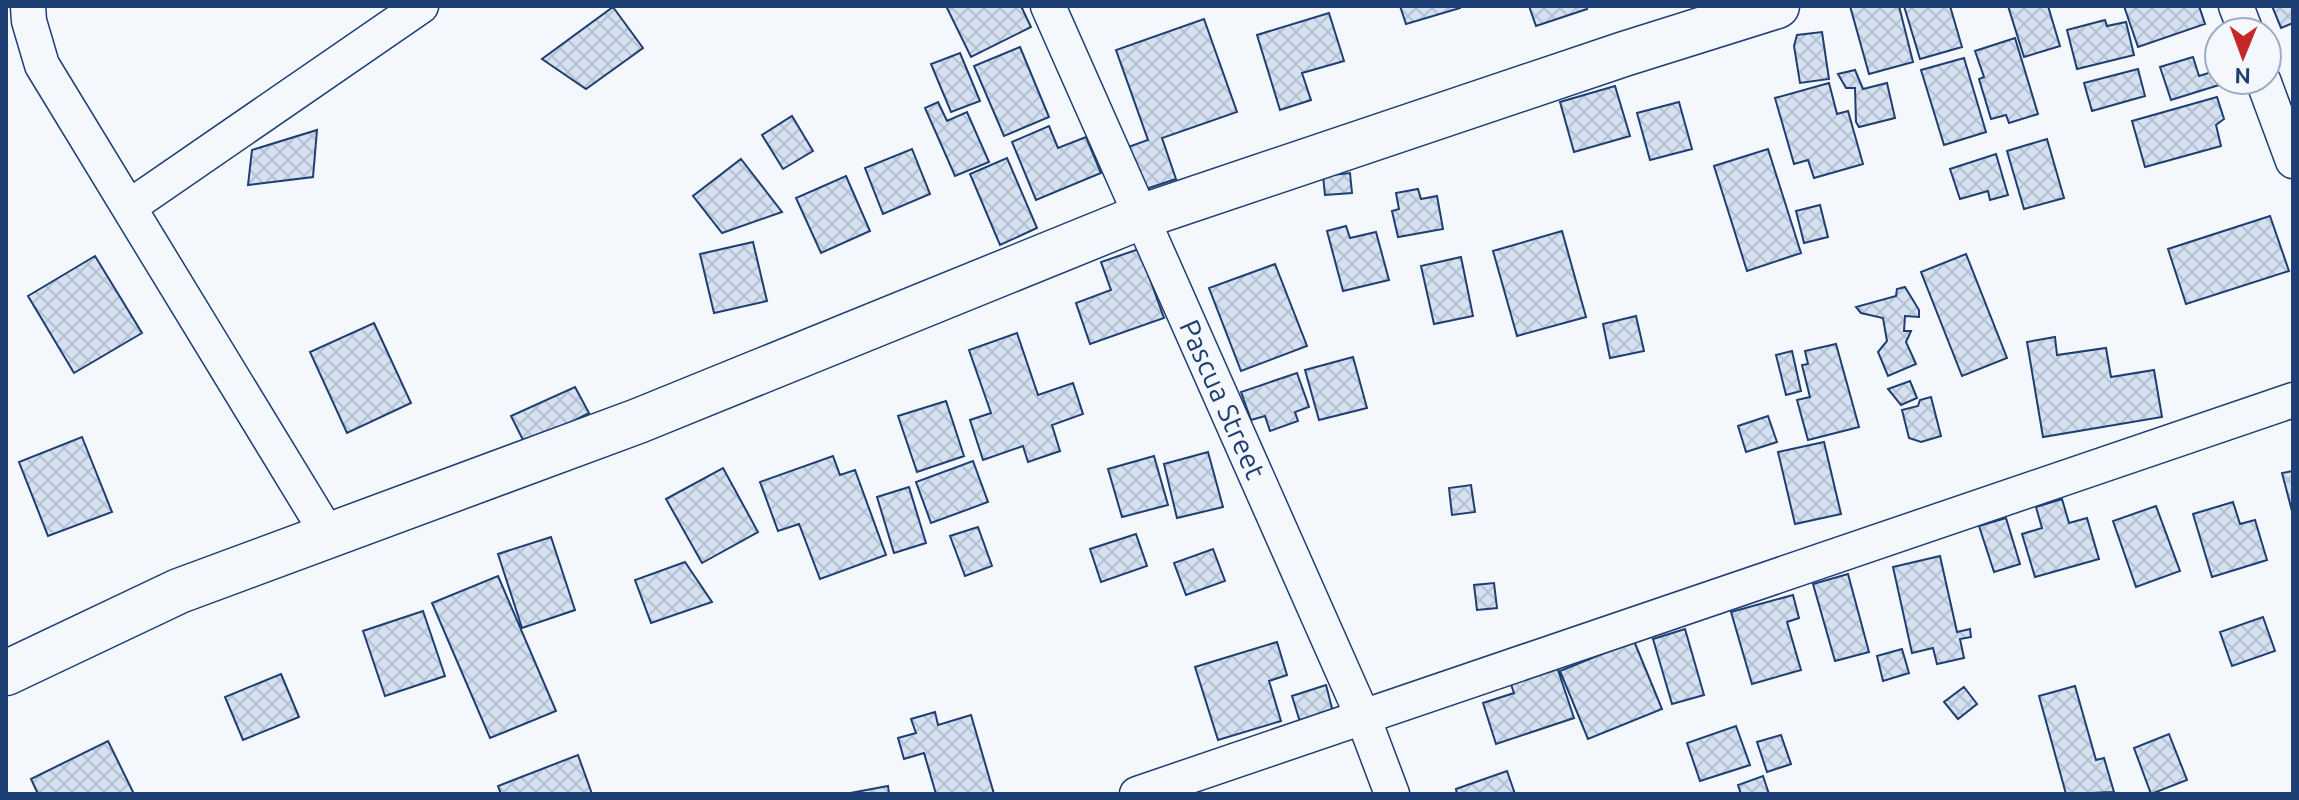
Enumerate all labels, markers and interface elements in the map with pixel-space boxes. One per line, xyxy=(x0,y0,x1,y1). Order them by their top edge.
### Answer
north arrow xyxy=(2203,16,2283,96)
text: N xyxy=(2234,64,2251,89)
street label: Pascua Street xyxy=(1174,315,1272,483)

